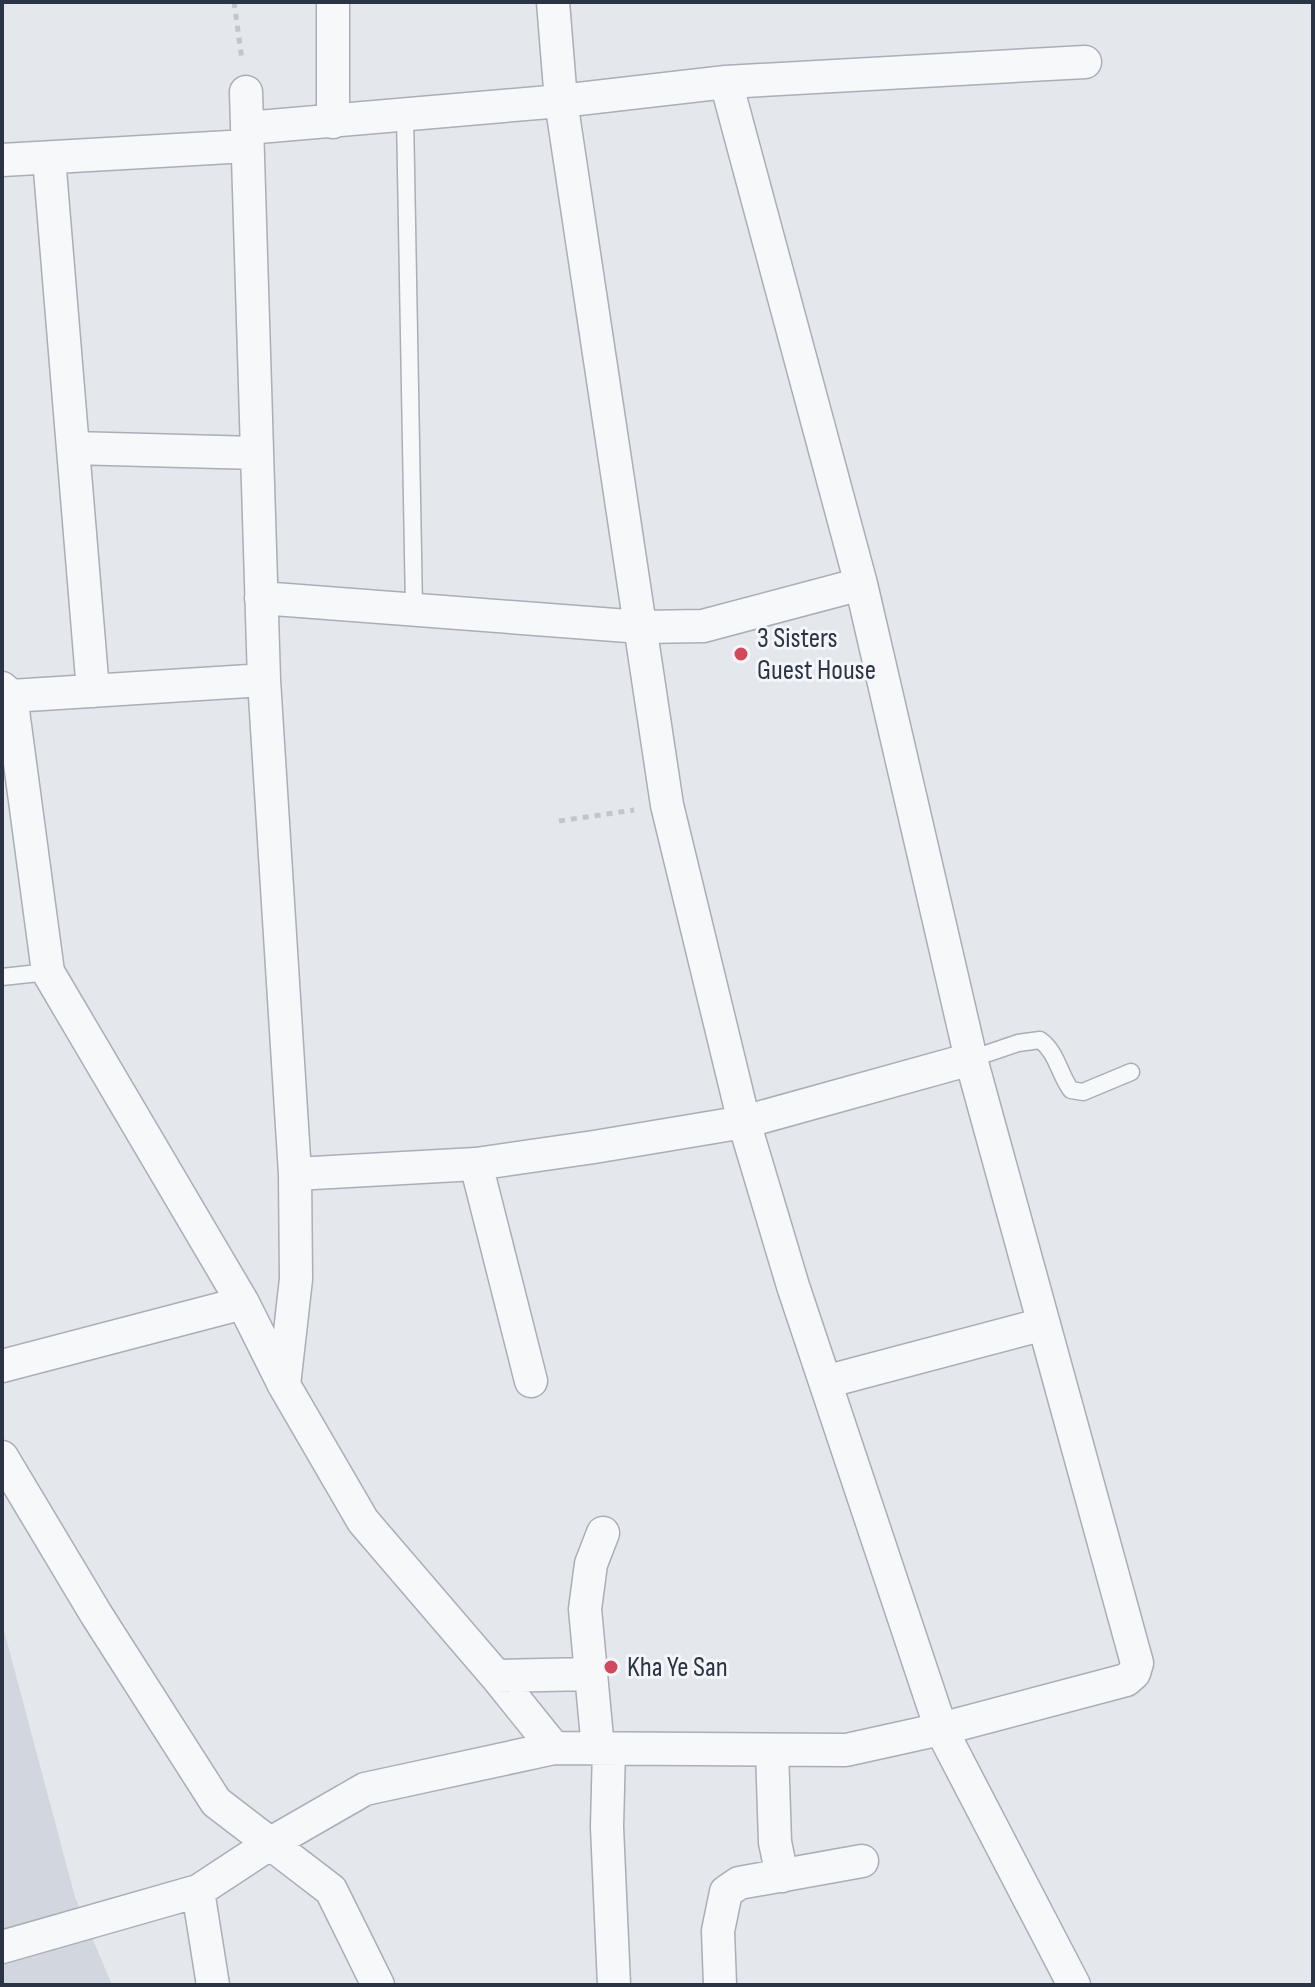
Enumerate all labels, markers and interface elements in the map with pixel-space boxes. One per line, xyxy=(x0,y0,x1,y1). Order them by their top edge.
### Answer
place label: 3 Sisters Guest House xyxy=(757,622,876,687)
marker: 3 Sisters Guest House xyxy=(732,645,750,663)
place label: Kha Ye San xyxy=(627,1651,728,1684)
marker: Kha Ye San xyxy=(602,1658,620,1676)

